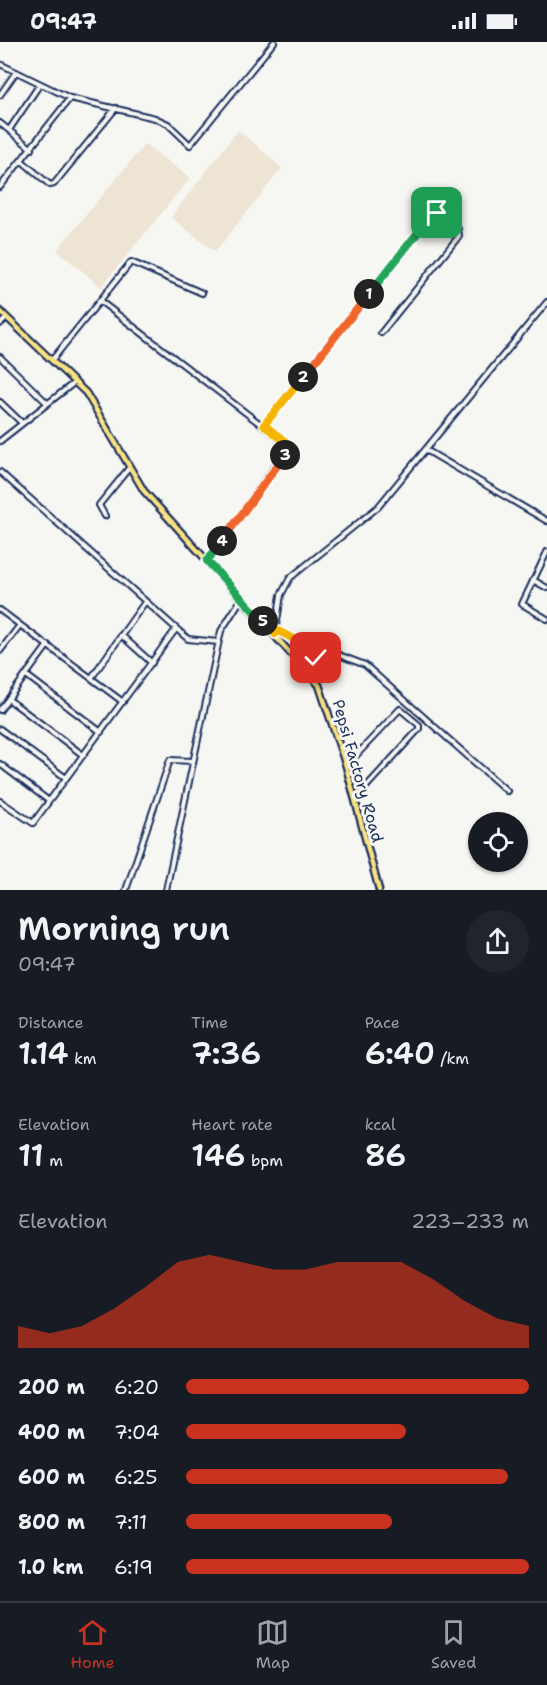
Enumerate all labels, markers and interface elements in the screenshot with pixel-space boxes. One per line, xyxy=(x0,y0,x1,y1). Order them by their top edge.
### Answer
text: 09:47 xyxy=(30,7,97,36)
pin xyxy=(411,187,462,238)
icon: arrive xyxy=(420,196,453,229)
pin: 1 xyxy=(354,279,384,309)
text: 1 xyxy=(365,283,373,304)
pin: 2 xyxy=(288,362,318,392)
text: 2 xyxy=(297,366,309,387)
pin: 3 xyxy=(270,440,300,470)
text: 3 xyxy=(279,444,291,465)
pin: 4 xyxy=(207,526,237,556)
text: 4 xyxy=(216,530,228,551)
pin: 5 xyxy=(248,606,278,636)
text: 5 xyxy=(258,610,268,631)
pin xyxy=(290,632,341,683)
icon: check xyxy=(299,641,332,674)
street label: Pepsi Factory Road xyxy=(328,697,388,845)
map controls xyxy=(468,812,528,872)
button: locate xyxy=(468,812,528,872)
text: Morning run xyxy=(18,906,230,951)
button: share xyxy=(466,910,529,973)
text: 09:47 xyxy=(18,951,76,977)
text: Distance xyxy=(18,1012,84,1033)
text: Time xyxy=(191,1012,228,1033)
text: Pace xyxy=(365,1012,400,1033)
text: 1.14 xyxy=(18,1033,69,1074)
text: 7:36 xyxy=(191,1033,261,1074)
text: 6:40 xyxy=(365,1033,435,1074)
text: km xyxy=(69,1048,97,1069)
text: /km xyxy=(435,1048,469,1069)
text: Elevation xyxy=(18,1114,90,1135)
text: Heart rate xyxy=(191,1114,273,1135)
text: kcal xyxy=(365,1114,396,1135)
text: 11 xyxy=(18,1135,44,1176)
text: 146 xyxy=(191,1135,245,1176)
text: 86 xyxy=(365,1135,406,1176)
text: m xyxy=(44,1150,63,1171)
text: bpm xyxy=(245,1150,283,1171)
text: Elevation xyxy=(18,1208,108,1234)
text: 223–233 m xyxy=(411,1208,529,1234)
text: 200 m xyxy=(18,1374,85,1400)
text: 6:20 xyxy=(114,1374,159,1400)
text: 400 m xyxy=(18,1419,85,1445)
text: 7:04 xyxy=(114,1419,159,1445)
text: 600 m xyxy=(18,1464,85,1490)
text: 6:25 xyxy=(114,1464,158,1490)
text: 800 m xyxy=(18,1509,85,1535)
text: 7:11 xyxy=(114,1509,147,1535)
text: 1.0 km xyxy=(18,1554,83,1580)
text: 6:19 xyxy=(114,1554,153,1580)
tab: Home xyxy=(71,1616,115,1673)
tab: Map xyxy=(256,1616,290,1673)
tab: Saved xyxy=(431,1616,476,1673)

